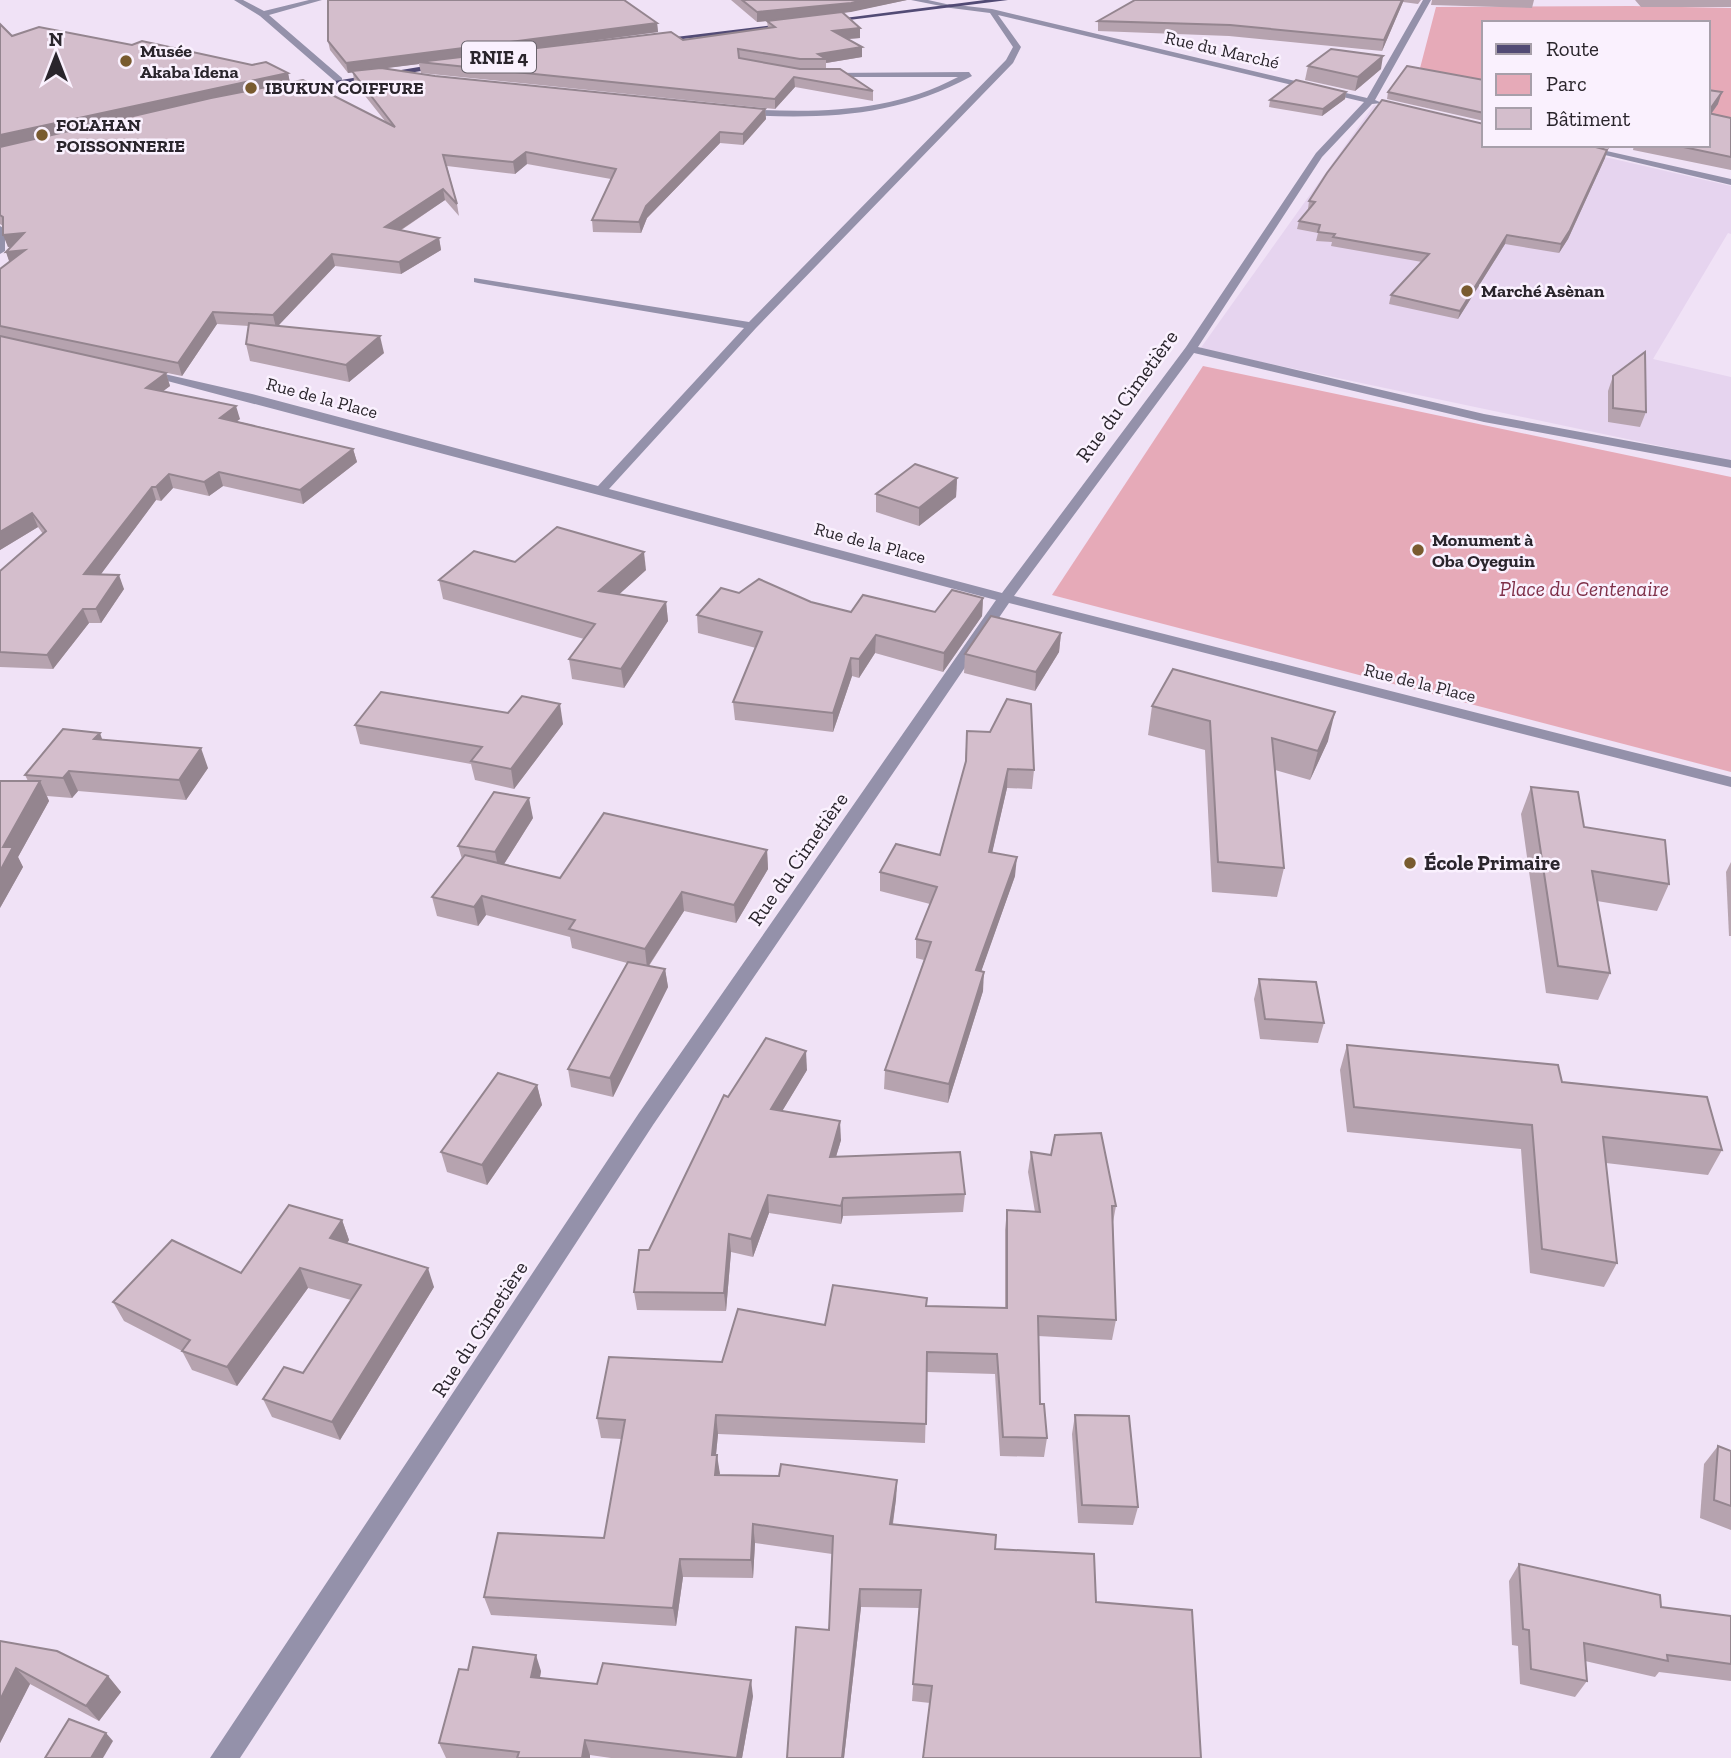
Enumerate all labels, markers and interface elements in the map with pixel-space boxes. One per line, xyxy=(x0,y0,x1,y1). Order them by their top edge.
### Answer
north arrow xyxy=(21,21,91,91)
legend xyxy=(1482,21,1710,147)
street label: Rue du Marché xyxy=(1163,26,1281,74)
text: N xyxy=(49,28,63,51)
text: Route xyxy=(1546,36,1599,61)
place label: Musée Akaba Idena xyxy=(140,40,239,83)
road number: RNIE 4 xyxy=(462,41,536,72)
marker: Musée Akaba Idena xyxy=(118,53,134,69)
text: Parc xyxy=(1546,71,1587,96)
place label: IBUKUN COIFFURE xyxy=(265,77,424,99)
marker: IBUKUN COIFFURE xyxy=(243,80,259,96)
text: Bâtiment xyxy=(1546,106,1631,131)
place label: FOLAHAN POISSONNERIE xyxy=(56,114,185,157)
marker: FOLAHAN POISSONNERIE xyxy=(34,127,50,143)
place label: Marché Asènan xyxy=(1481,280,1605,302)
marker: Marché Asènan xyxy=(1459,283,1475,299)
street label: Rue du Cimetière xyxy=(1070,325,1183,467)
street label: Rue de la Place xyxy=(264,373,380,423)
street label: Rue de la Place xyxy=(812,518,928,568)
place label: Monument à Oba Oyeguin xyxy=(1432,529,1535,572)
marker: Monument à Oba Oyeguin xyxy=(1410,542,1426,558)
park label: Place du Centenaire xyxy=(1499,576,1669,601)
street label: Rue de la Place xyxy=(1362,658,1478,708)
street label: Rue du Cimetière xyxy=(742,787,853,930)
place label: École Primaire xyxy=(1424,850,1560,875)
marker: École Primaire xyxy=(1402,855,1418,871)
street label: Rue du Cimetière xyxy=(426,1256,533,1401)

